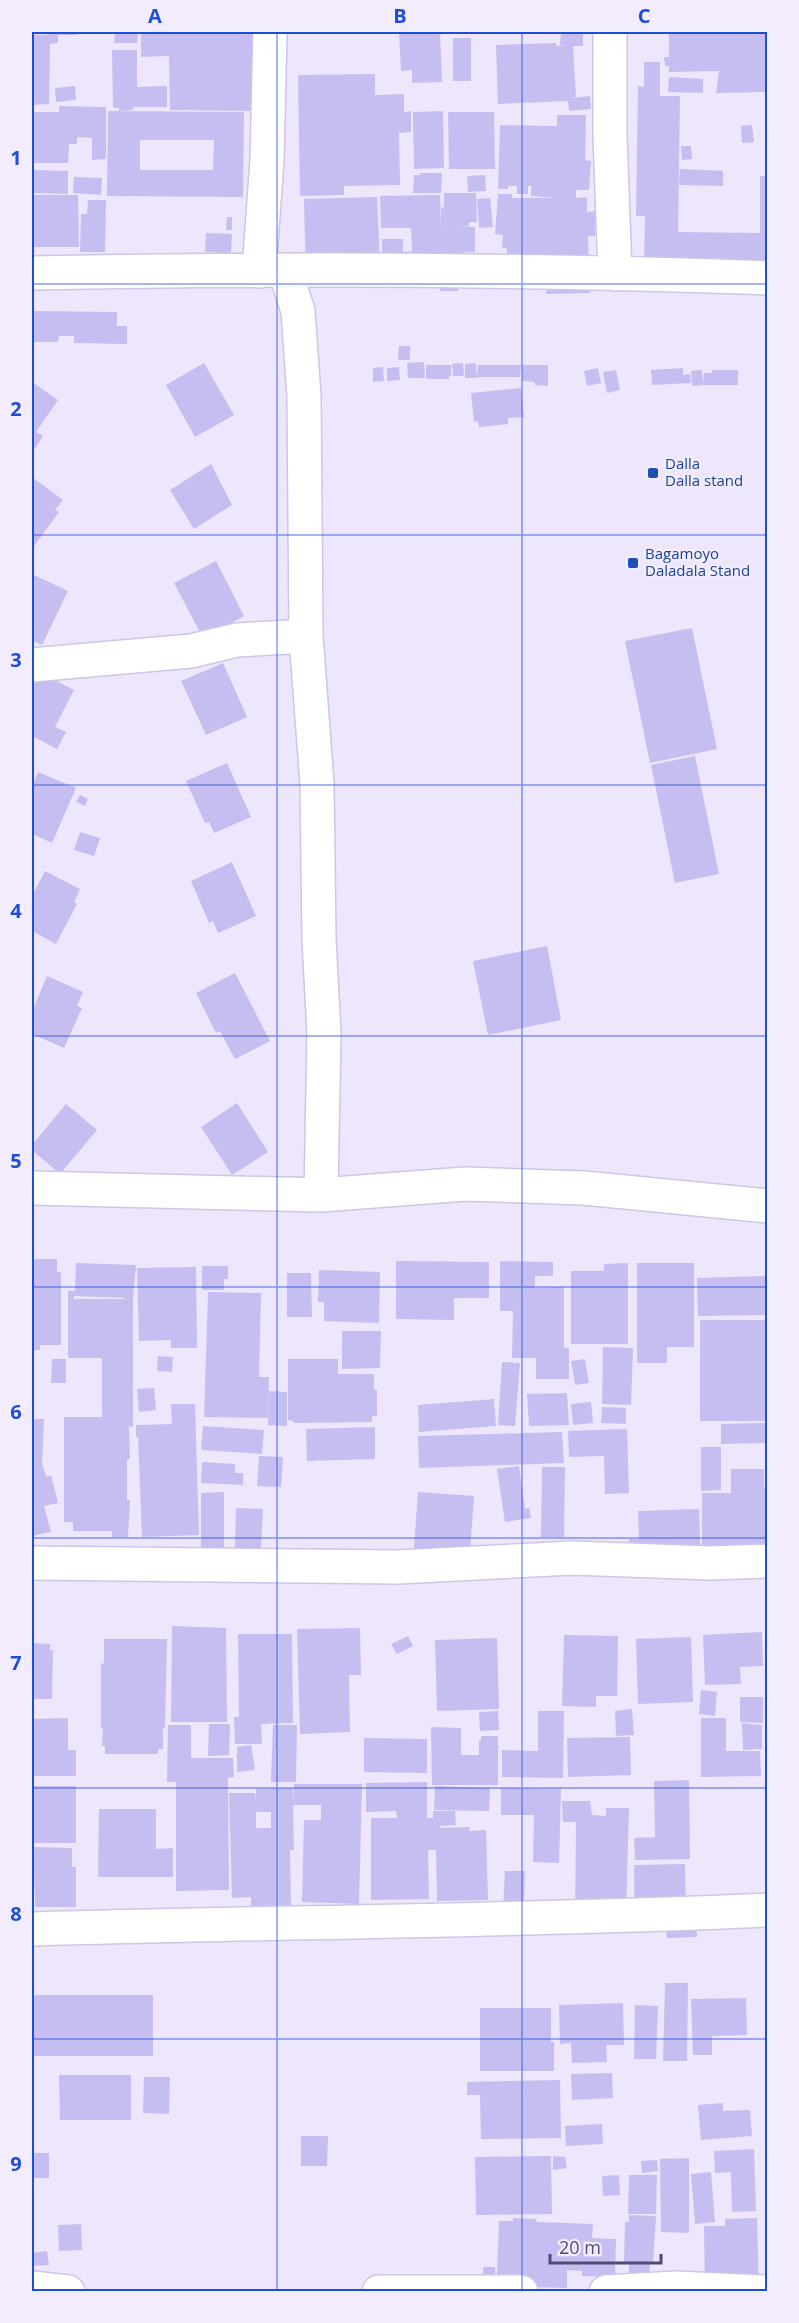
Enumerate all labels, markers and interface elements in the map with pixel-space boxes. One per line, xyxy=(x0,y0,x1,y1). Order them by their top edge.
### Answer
text: A xyxy=(148,2,162,29)
text: B xyxy=(393,2,407,29)
text: C xyxy=(638,2,651,29)
text: 1 xyxy=(10,144,22,171)
text: 2 xyxy=(10,395,22,422)
place label: Dalla Dalla stand xyxy=(665,453,743,490)
marker: Dalla Dalla stand xyxy=(646,466,660,480)
place label: Bagamoyo Daladala Stand xyxy=(645,543,750,580)
marker: Bagamoyo Daladala Stand xyxy=(626,556,640,570)
text: 3 xyxy=(10,646,22,673)
text: 4 xyxy=(10,897,22,924)
text: 5 xyxy=(10,1147,22,1174)
text: 6 xyxy=(10,1398,22,1425)
text: 7 xyxy=(10,1649,22,1676)
text: 8 xyxy=(10,1900,22,1927)
text: 9 xyxy=(10,2150,22,2177)
scale bar xyxy=(550,2227,661,2265)
text: 20 m xyxy=(559,2235,601,2259)

